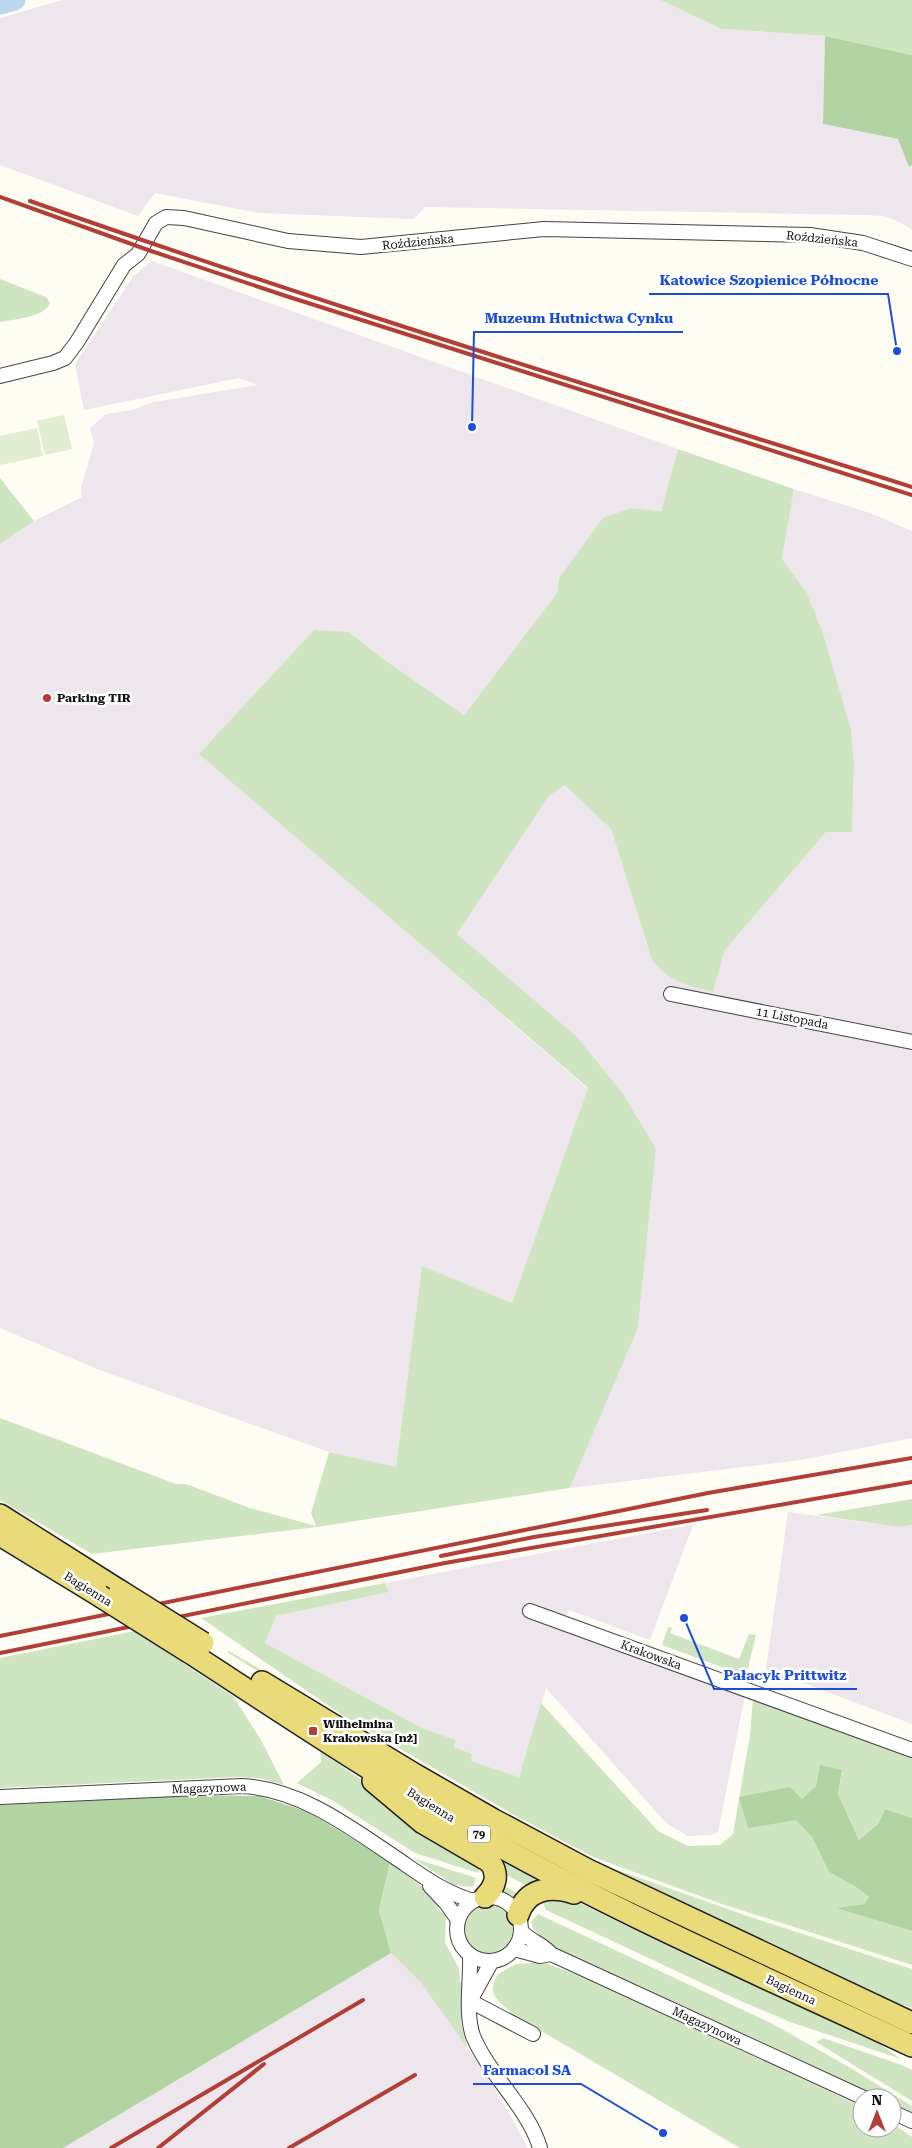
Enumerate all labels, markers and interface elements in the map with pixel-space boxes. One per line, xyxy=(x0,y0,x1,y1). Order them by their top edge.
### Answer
street label: Roździeńska xyxy=(785,228,859,250)
street label: Roździeńska xyxy=(381,231,455,253)
callout: Katowice Szopienice Północne xyxy=(649,265,888,294)
text: Katowice Szopienice Północne xyxy=(660,272,878,288)
callout: Muzeum Hutnictwa Cynku xyxy=(474,303,683,332)
text: Muzeum Hutnictwa Cynku xyxy=(485,310,673,326)
place label: Parking TIR xyxy=(57,691,131,705)
marker: Parking TIR xyxy=(41,692,53,704)
street label: 11 Listopada xyxy=(755,1004,830,1032)
street label: Bagienna xyxy=(62,1569,115,1609)
street label: Krakowska xyxy=(619,1638,684,1673)
callout: Pałacyk Prittwitz xyxy=(714,1660,857,1689)
text: Pałacyk Prittwitz xyxy=(723,1667,847,1683)
place label: Wilhelmina Krakowska [nż] xyxy=(323,1717,417,1745)
marker: Wilhelmina Krakowska [nż] xyxy=(307,1725,319,1737)
street label: Magazynowa xyxy=(171,1780,247,1796)
street label: Bagienna xyxy=(405,1785,458,1825)
road number: 79 xyxy=(468,1826,490,1842)
street label: Bagienna xyxy=(764,1972,819,2008)
street label: Magazynowa xyxy=(670,2004,744,2048)
callout: Farmacol SA xyxy=(473,2055,581,2084)
text: Farmacol SA xyxy=(483,2062,571,2078)
north arrow xyxy=(852,2088,902,2138)
text: N xyxy=(872,2092,883,2108)

